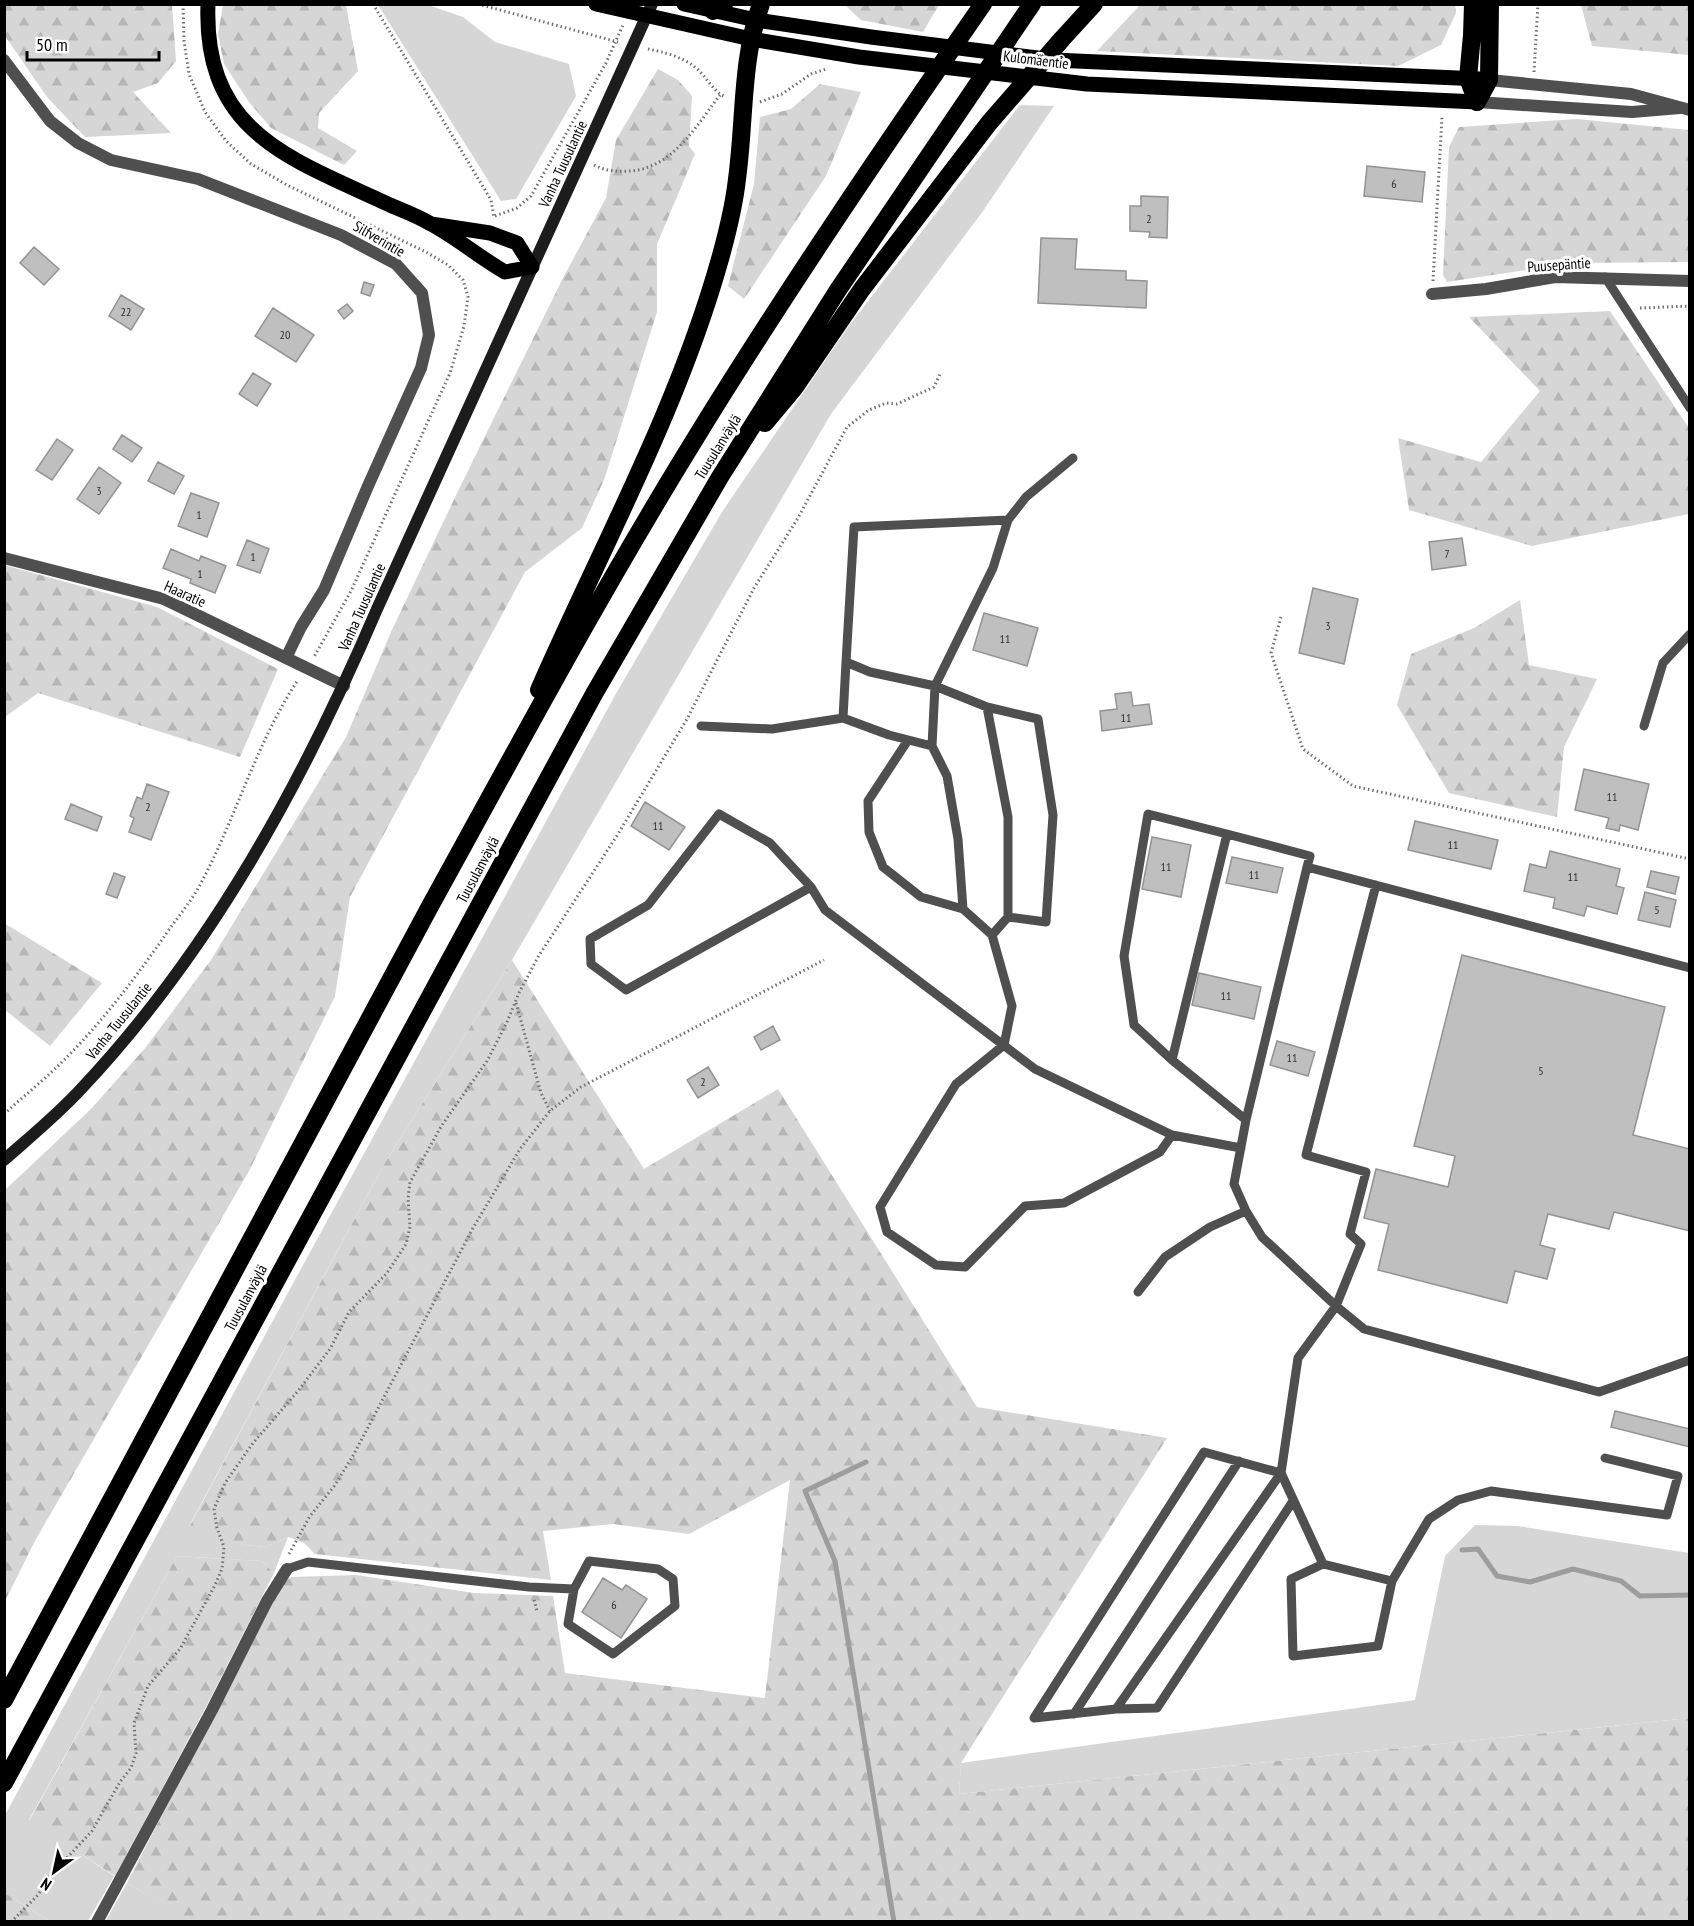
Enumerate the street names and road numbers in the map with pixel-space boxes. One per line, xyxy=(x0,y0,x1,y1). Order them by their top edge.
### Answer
street label: Kulomäentie xyxy=(1002,46,1070,73)
street label: Vanha Tuusulantie xyxy=(534,117,591,211)
street label: Silfverintie xyxy=(350,216,408,261)
street label: Puusepäntie xyxy=(1527,253,1591,276)
street label: Tuusulanväylä xyxy=(690,411,745,483)
street label: Vanha Tuusulantie xyxy=(333,560,389,655)
street label: Haaratie xyxy=(161,576,209,611)
street label: Tuusulanväylä xyxy=(452,833,503,906)
street label: Vanha Tuusulantie xyxy=(81,978,156,1064)
street label: Tuusulanväylä xyxy=(220,1261,271,1334)

